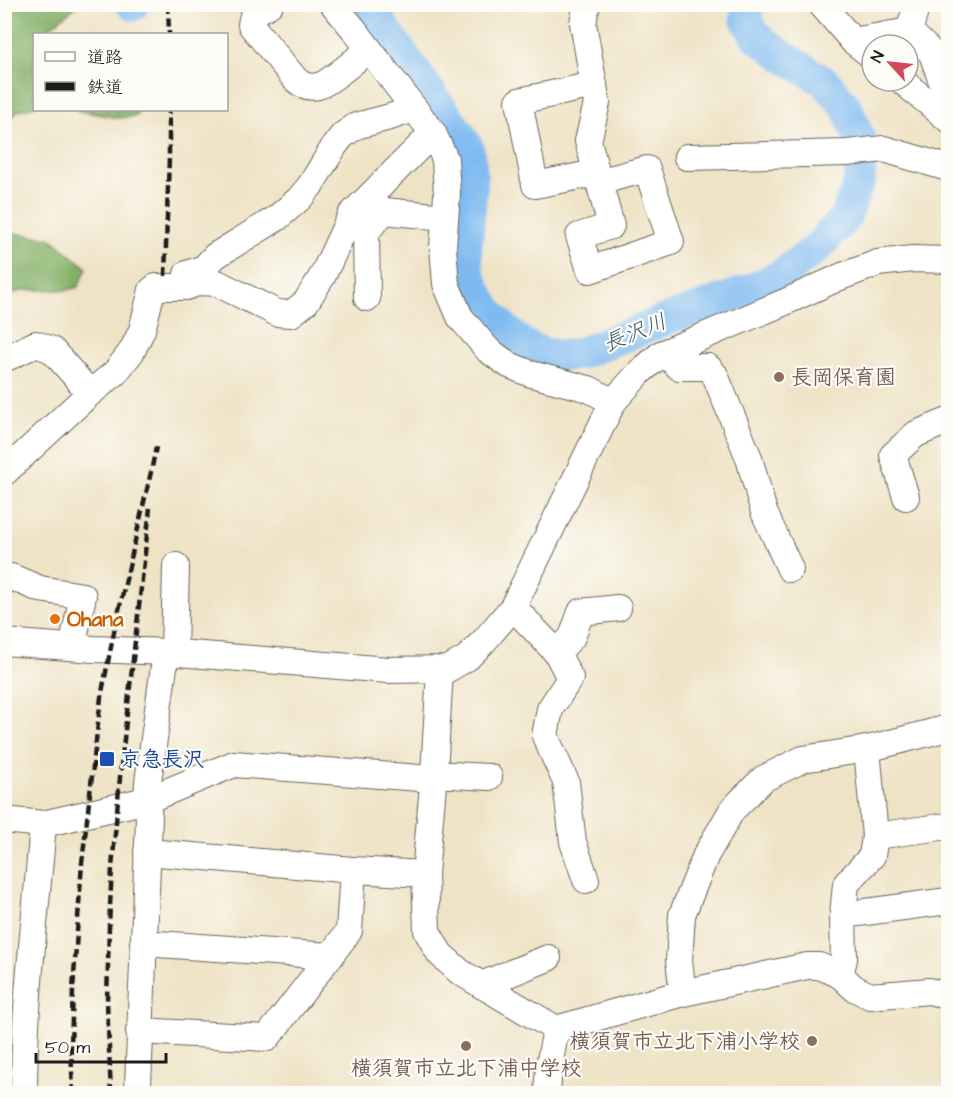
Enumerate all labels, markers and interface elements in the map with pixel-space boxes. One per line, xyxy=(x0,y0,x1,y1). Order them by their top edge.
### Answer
legend xyxy=(33,33,228,111)
north arrow xyxy=(860,33,920,93)
text: 道路 xyxy=(87,45,123,70)
text: N xyxy=(865,47,890,66)
text: 鉄道 xyxy=(87,75,123,100)
water label: 長沢川 xyxy=(599,306,671,360)
place label: 長岡保育園 xyxy=(791,363,896,392)
marker: 長岡保育園 xyxy=(772,370,786,384)
place label: Ohana xyxy=(67,605,124,634)
marker: Ohana xyxy=(48,612,62,626)
place label: 京急長沢 xyxy=(120,745,204,774)
marker: 京急長沢 xyxy=(98,750,116,768)
scale bar xyxy=(36,1026,166,1064)
place label: 横須賀市立北下浦小学校 xyxy=(569,1027,800,1056)
marker: 横須賀市立北下浦小学校 xyxy=(805,1034,819,1048)
text: 50 m xyxy=(45,1035,90,1060)
marker: 横須賀市立北下浦中学校 xyxy=(459,1039,473,1053)
place label: 横須賀市立北下浦中学校 xyxy=(351,1054,582,1083)

